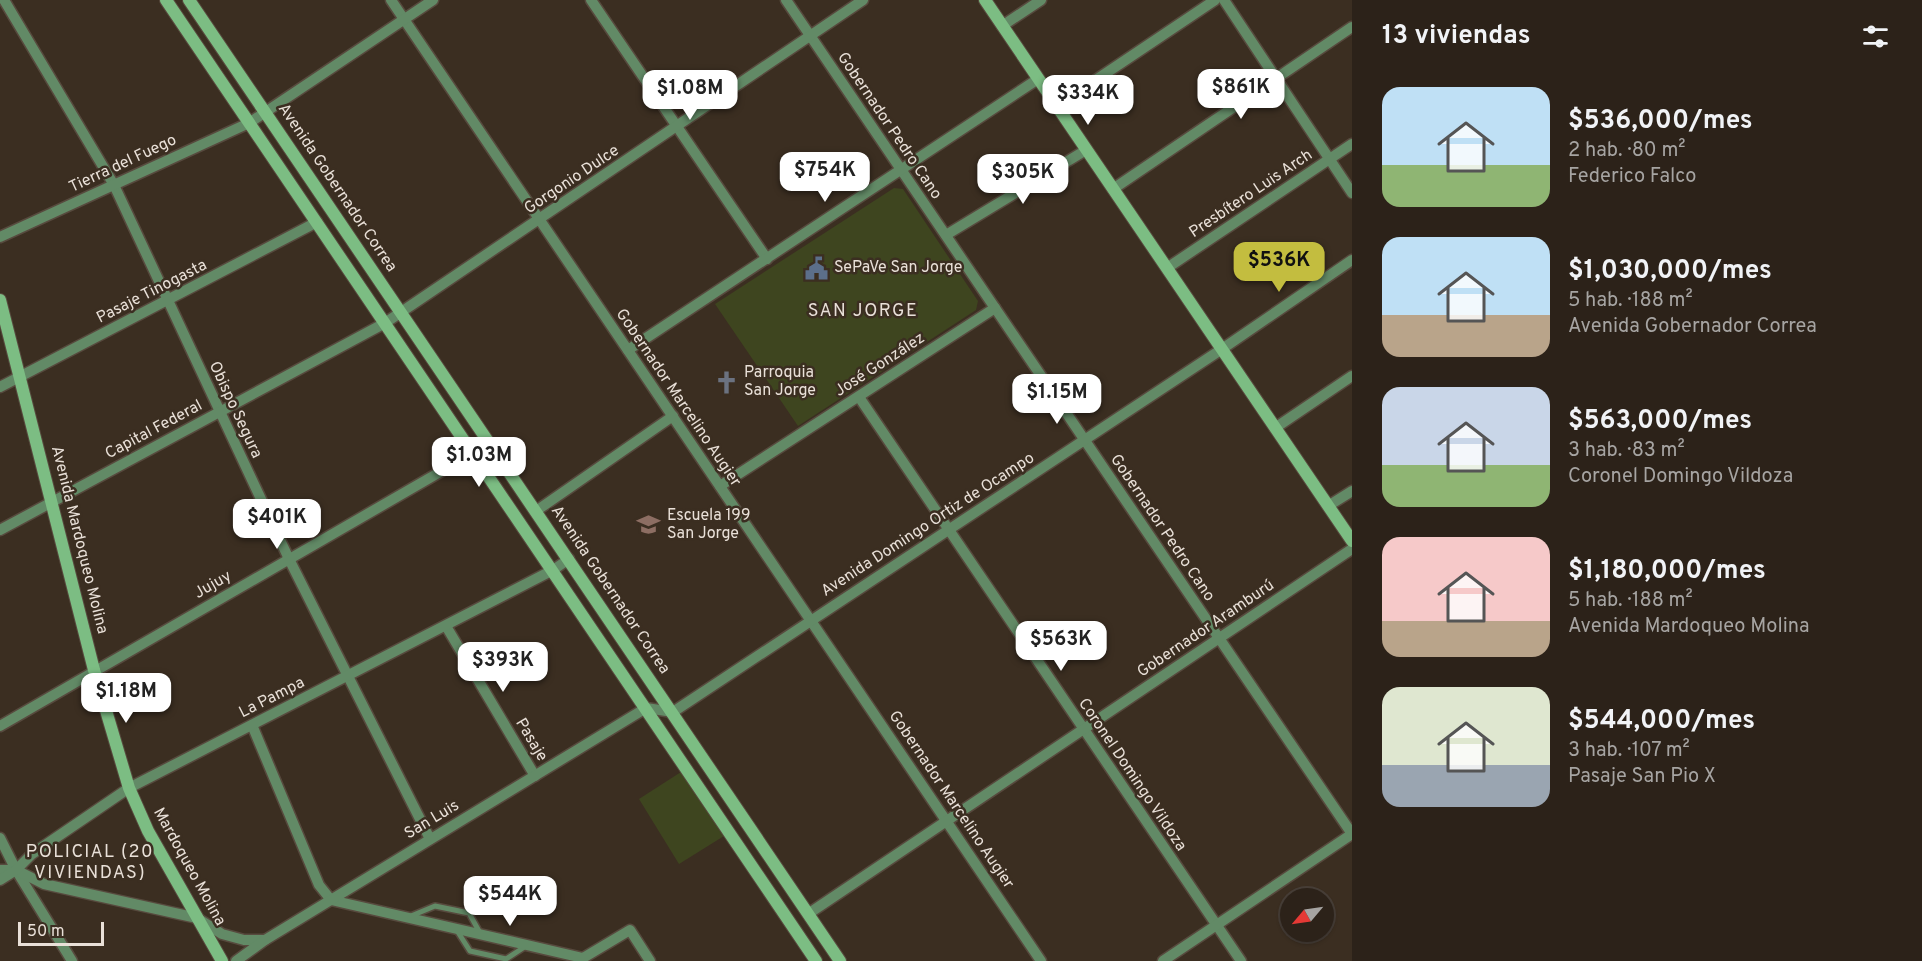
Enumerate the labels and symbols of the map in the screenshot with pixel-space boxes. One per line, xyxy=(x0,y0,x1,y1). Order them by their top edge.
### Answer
street label: Gobernador Pedro Cano xyxy=(832,49,946,204)
pin: $861K xyxy=(1199,69,1283,120)
pin: $1.08M xyxy=(641,70,739,121)
pin: $334K xyxy=(1046,75,1130,126)
street label: Avenida Gobernador Correa xyxy=(273,100,401,276)
street label: Tierra del Fuego xyxy=(66,130,180,198)
street label: Gorgonio Dulce xyxy=(521,141,623,219)
street label: Presbítero Luis Arch xyxy=(1186,145,1316,243)
pin: $754K xyxy=(783,152,867,203)
pin: $305K xyxy=(981,154,1065,205)
pin: $536K xyxy=(1237,242,1321,293)
public building icon: SePaVe San Jorge xyxy=(803,255,829,281)
street label: Pasaje Tinogasta xyxy=(93,256,211,328)
place label: SePaVe San Jorge xyxy=(834,258,962,278)
district label: SAN JORGE xyxy=(808,300,918,323)
street label: Gobernador Marcelino Augier xyxy=(611,305,745,491)
street label: José González xyxy=(831,328,929,402)
street label: Obispo Segura xyxy=(204,358,266,462)
place label: Parroquia San Jorge xyxy=(744,363,816,401)
church icon: Parroquia San Jorge xyxy=(713,369,739,395)
pin: $1.15M xyxy=(1008,374,1106,425)
street label: Capital Federal xyxy=(102,396,206,464)
pin: $1.03M xyxy=(430,437,528,488)
street label: Avenida Mardoqueo Molina xyxy=(46,444,112,636)
street label: Avenida Domingo Ortiz de Ocampo xyxy=(818,448,1039,602)
street label: Gobernador Pedro Cano xyxy=(1105,451,1219,606)
pin: $401K xyxy=(235,499,319,550)
street label: Avenida Gobernador Correa xyxy=(546,502,674,678)
place label: Escuela 199 San Jorge xyxy=(667,506,750,544)
school or university icon: Escuela 199 San Jorge xyxy=(636,512,662,538)
street label: Jujuy xyxy=(191,566,235,604)
street label: Gobernador Aramburú xyxy=(1134,576,1278,682)
pin: $563K xyxy=(1019,621,1103,672)
pin: $393K xyxy=(461,642,545,693)
pin: $1.18M xyxy=(77,673,175,724)
street label: La Pampa xyxy=(236,673,308,723)
street label: Coronel Domingo Vildoza xyxy=(1073,695,1191,855)
street label: Gobernador Marcelino Augier xyxy=(884,707,1018,893)
street label: Pasaje xyxy=(510,715,552,765)
street label: San Luis xyxy=(401,796,463,844)
street label: Mardoqueo Molina xyxy=(148,804,230,930)
district label: POLICIAL (20 VIVIENDAS) xyxy=(26,841,154,885)
pin: $544K xyxy=(468,876,552,927)
north arrow xyxy=(1280,888,1334,942)
scale bar xyxy=(18,919,104,946)

